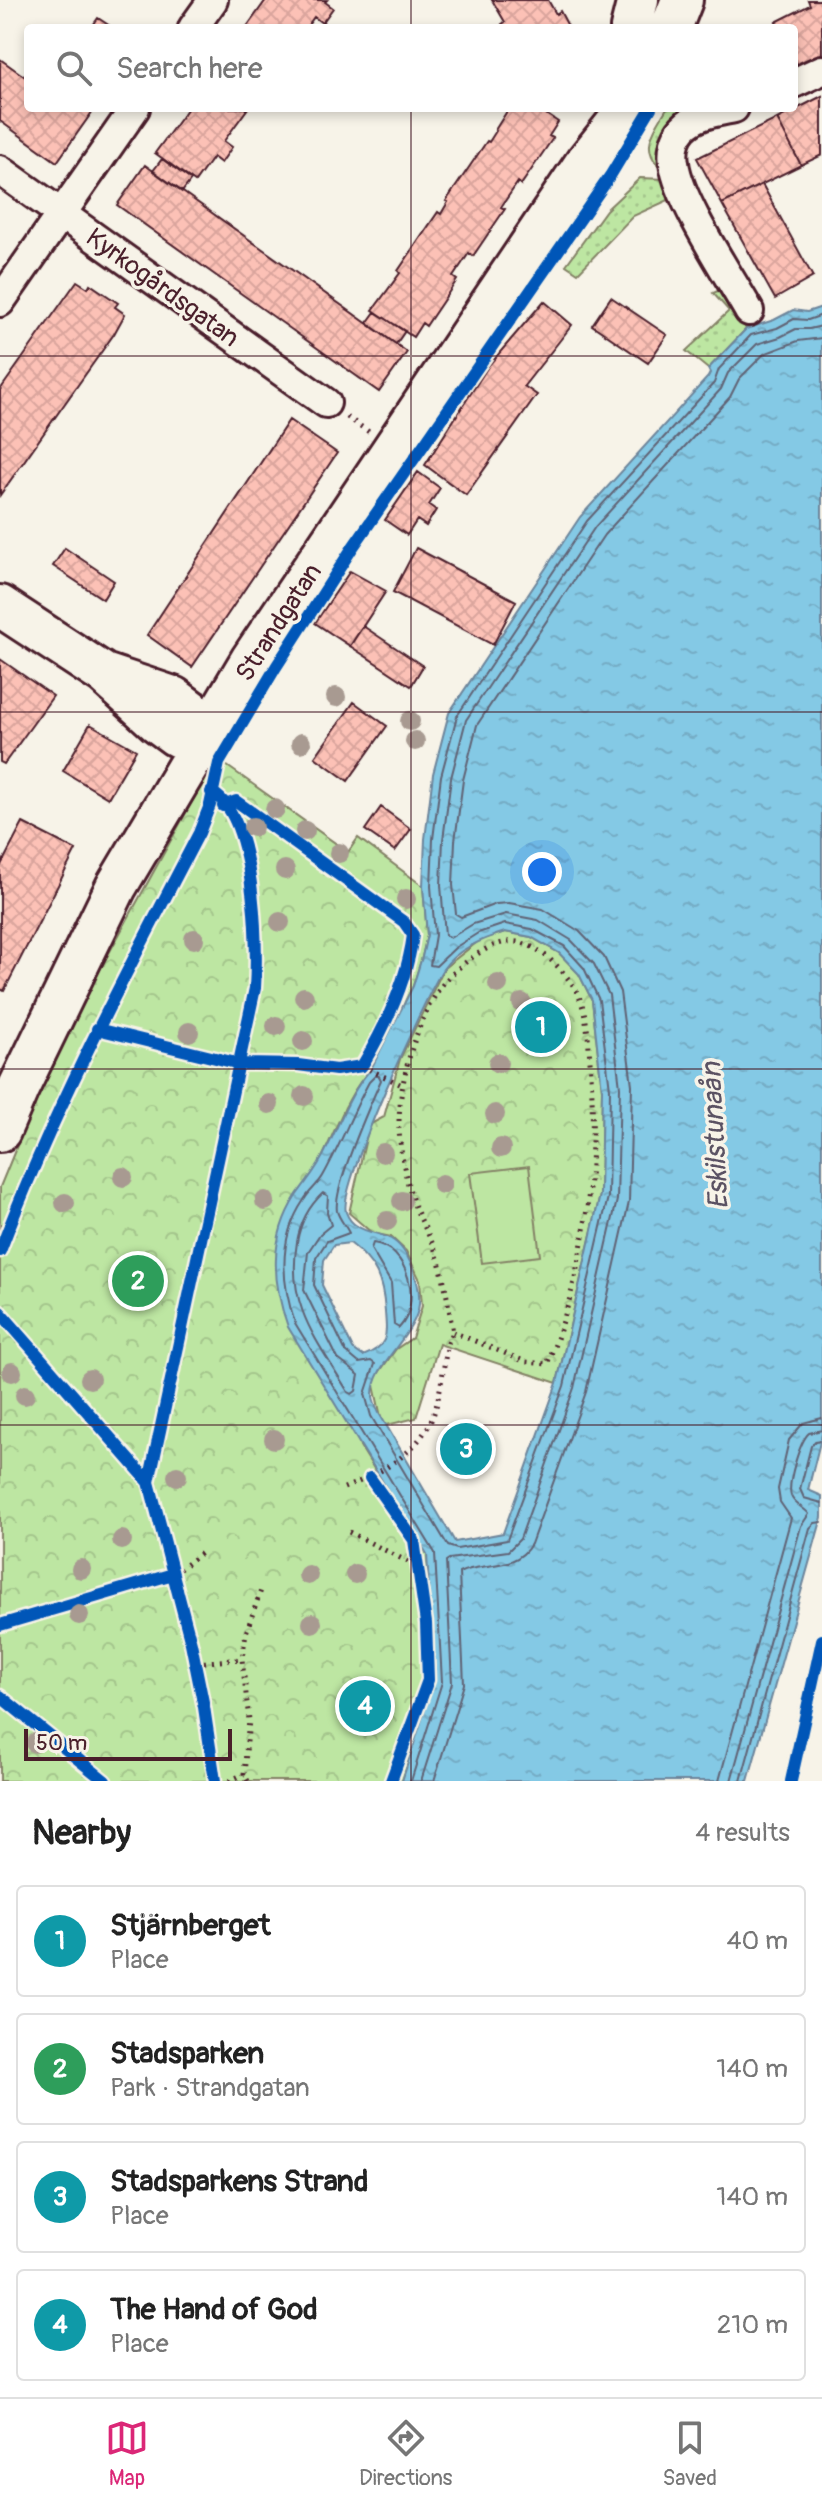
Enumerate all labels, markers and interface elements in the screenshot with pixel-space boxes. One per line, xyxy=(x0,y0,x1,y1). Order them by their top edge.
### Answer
search box xyxy=(24,24,798,112)
icon: search xyxy=(52,46,96,90)
text: Search here xyxy=(116,50,263,87)
street label: Kyrkogårdsgatan xyxy=(80,222,245,354)
street label: Strandgatan xyxy=(229,557,329,688)
your location xyxy=(522,852,562,892)
pin: 1 xyxy=(515,997,567,1057)
water label: Eskilstunaån xyxy=(694,1060,737,1210)
pin: 2 xyxy=(112,1251,164,1311)
pin: 3 xyxy=(440,1419,492,1479)
pin: 4 xyxy=(339,1676,391,1736)
scale bar xyxy=(24,1725,232,1761)
text: 50 m xyxy=(36,1729,87,1757)
text: Nearby xyxy=(32,1812,131,1855)
text: 4 results xyxy=(695,1817,790,1849)
text: Stjärnberget xyxy=(110,1907,271,1944)
text: 1 xyxy=(55,1925,65,1957)
text: 40 m xyxy=(726,1925,788,1957)
text: Place xyxy=(110,1944,169,1976)
text: Stadsparken xyxy=(110,2035,264,2072)
text: 2 xyxy=(53,2053,67,2085)
text: 140 m xyxy=(716,2053,788,2085)
text: Park · Strandgatan xyxy=(110,2072,310,2104)
text: Stadsparkens Strand xyxy=(110,2163,368,2200)
text: 3 xyxy=(53,2181,67,2213)
text: 140 m xyxy=(716,2181,788,2213)
text: Place xyxy=(110,2200,169,2232)
text: The Hand of God xyxy=(110,2291,318,2328)
text: 4 xyxy=(52,2309,68,2341)
text: 210 m xyxy=(717,2309,788,2341)
text: Place xyxy=(110,2328,169,2360)
tab: Map xyxy=(105,2416,149,2492)
tab: Directions xyxy=(359,2416,452,2492)
tab: Saved xyxy=(662,2416,717,2492)

